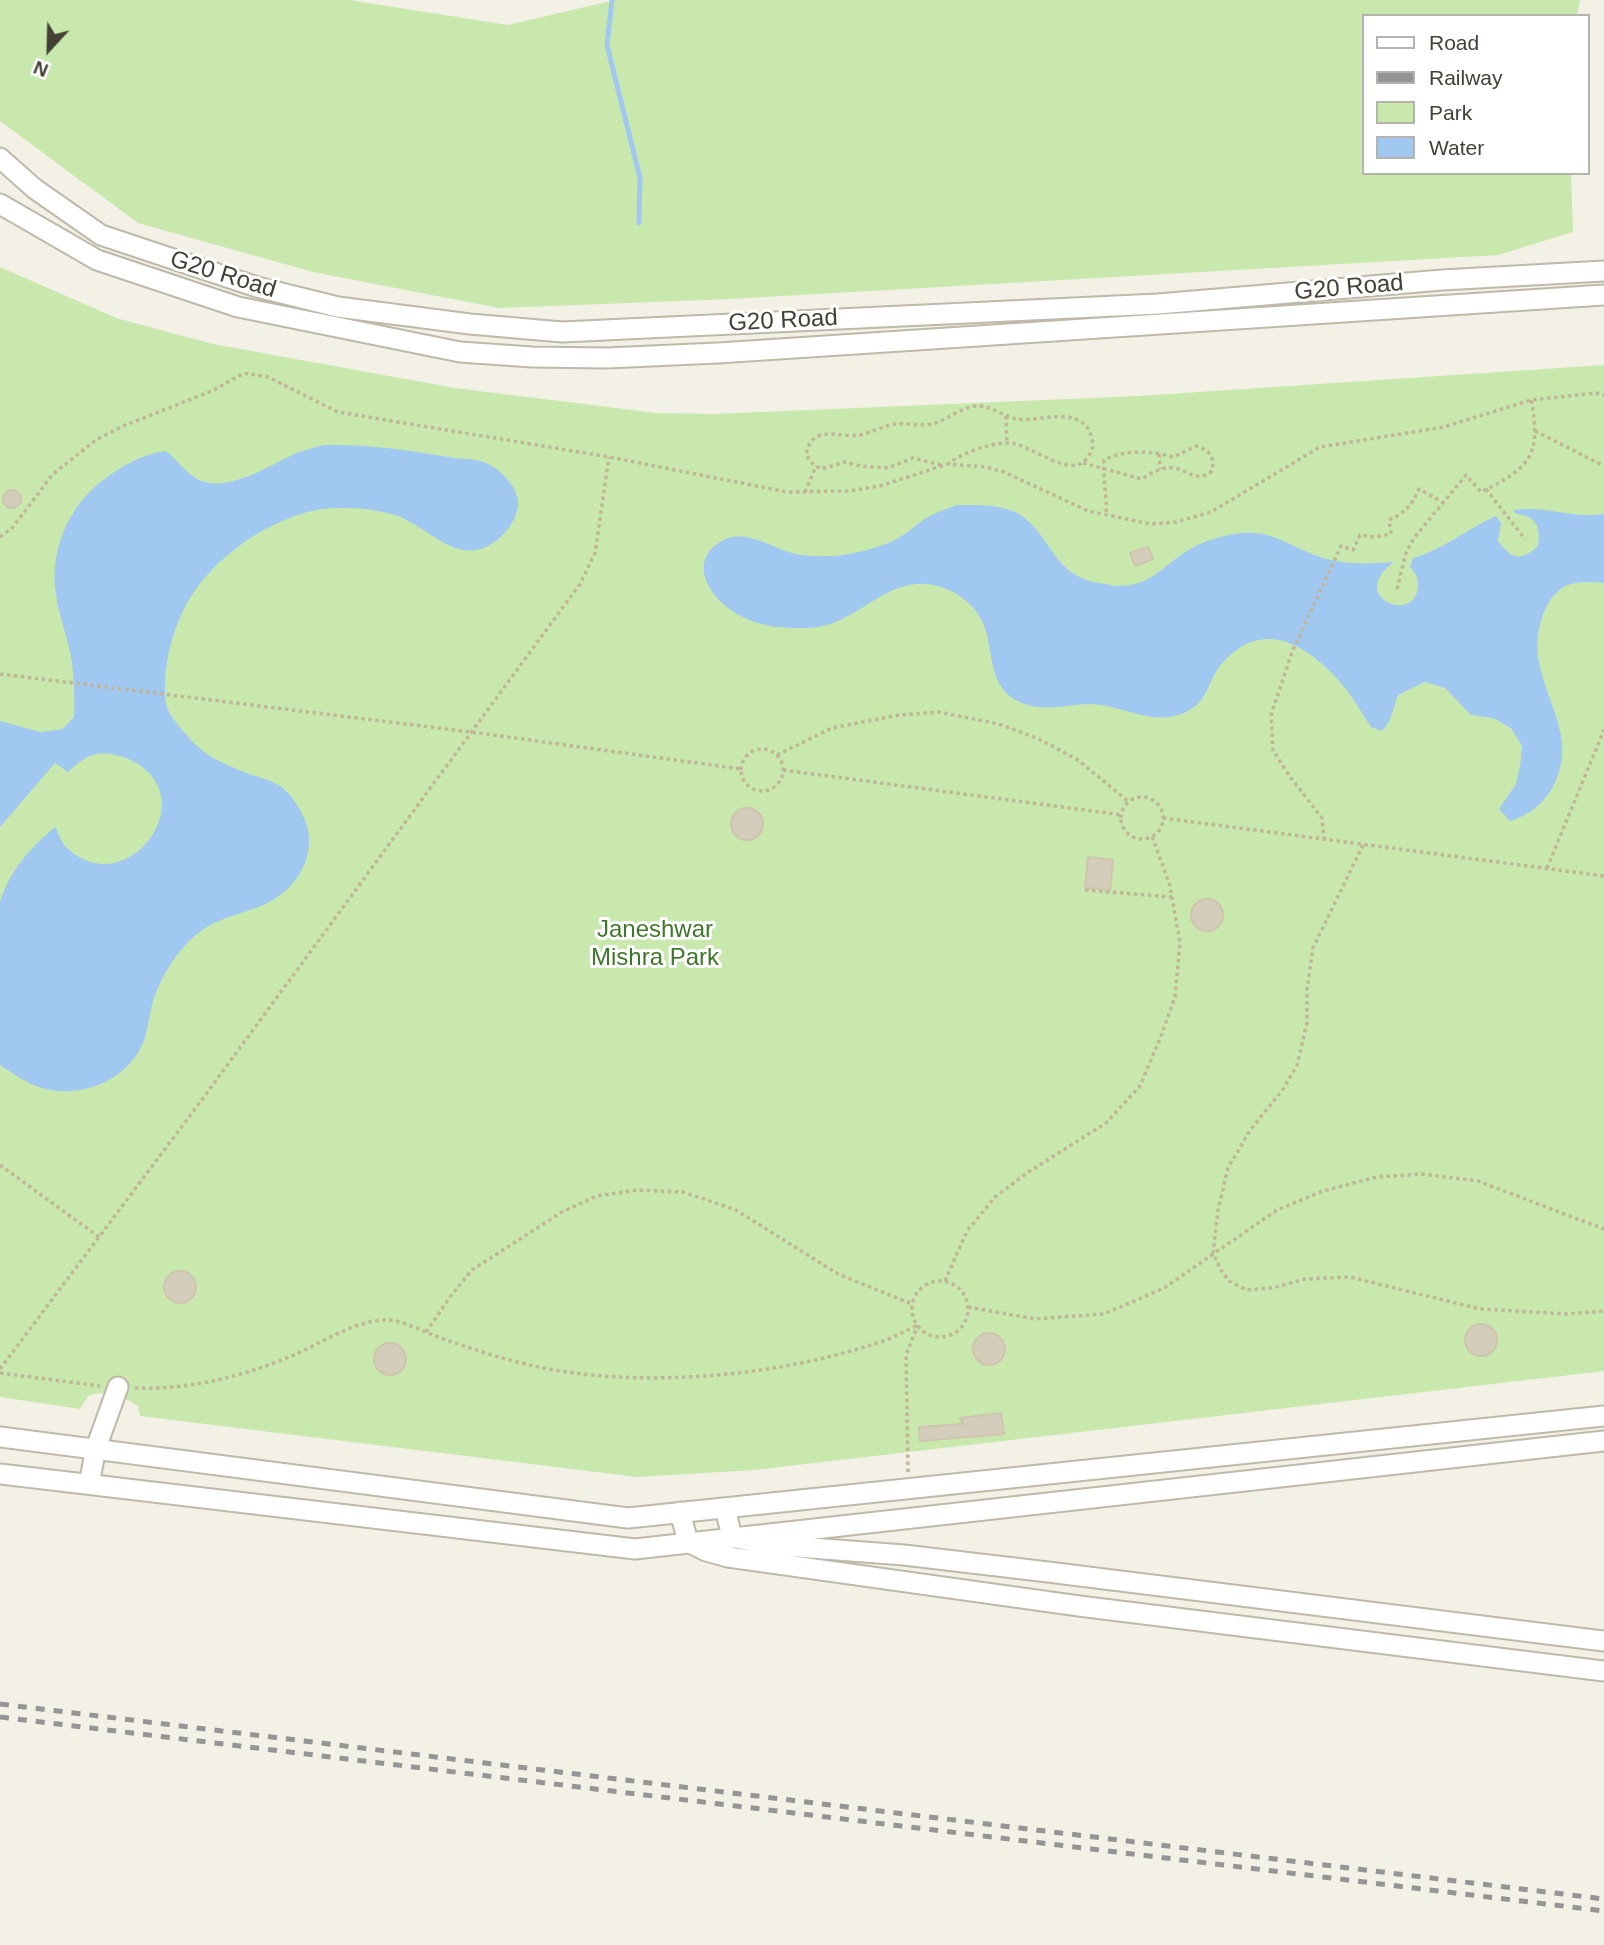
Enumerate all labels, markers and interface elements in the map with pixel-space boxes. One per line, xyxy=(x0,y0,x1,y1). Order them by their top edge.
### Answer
north arrow xyxy=(14,14,84,84)
legend xyxy=(1362,14,1590,175)
text: Road xyxy=(1429,31,1479,54)
text: N xyxy=(31,57,51,81)
text: Railway xyxy=(1429,66,1503,89)
text: Park xyxy=(1429,101,1472,124)
text: Water xyxy=(1429,136,1484,159)
street label: G20 Road xyxy=(166,245,280,305)
street label: G20 Road xyxy=(1293,269,1405,307)
street label: G20 Road xyxy=(728,304,838,338)
park label: Janeshwar Mishra Park xyxy=(591,916,719,972)

